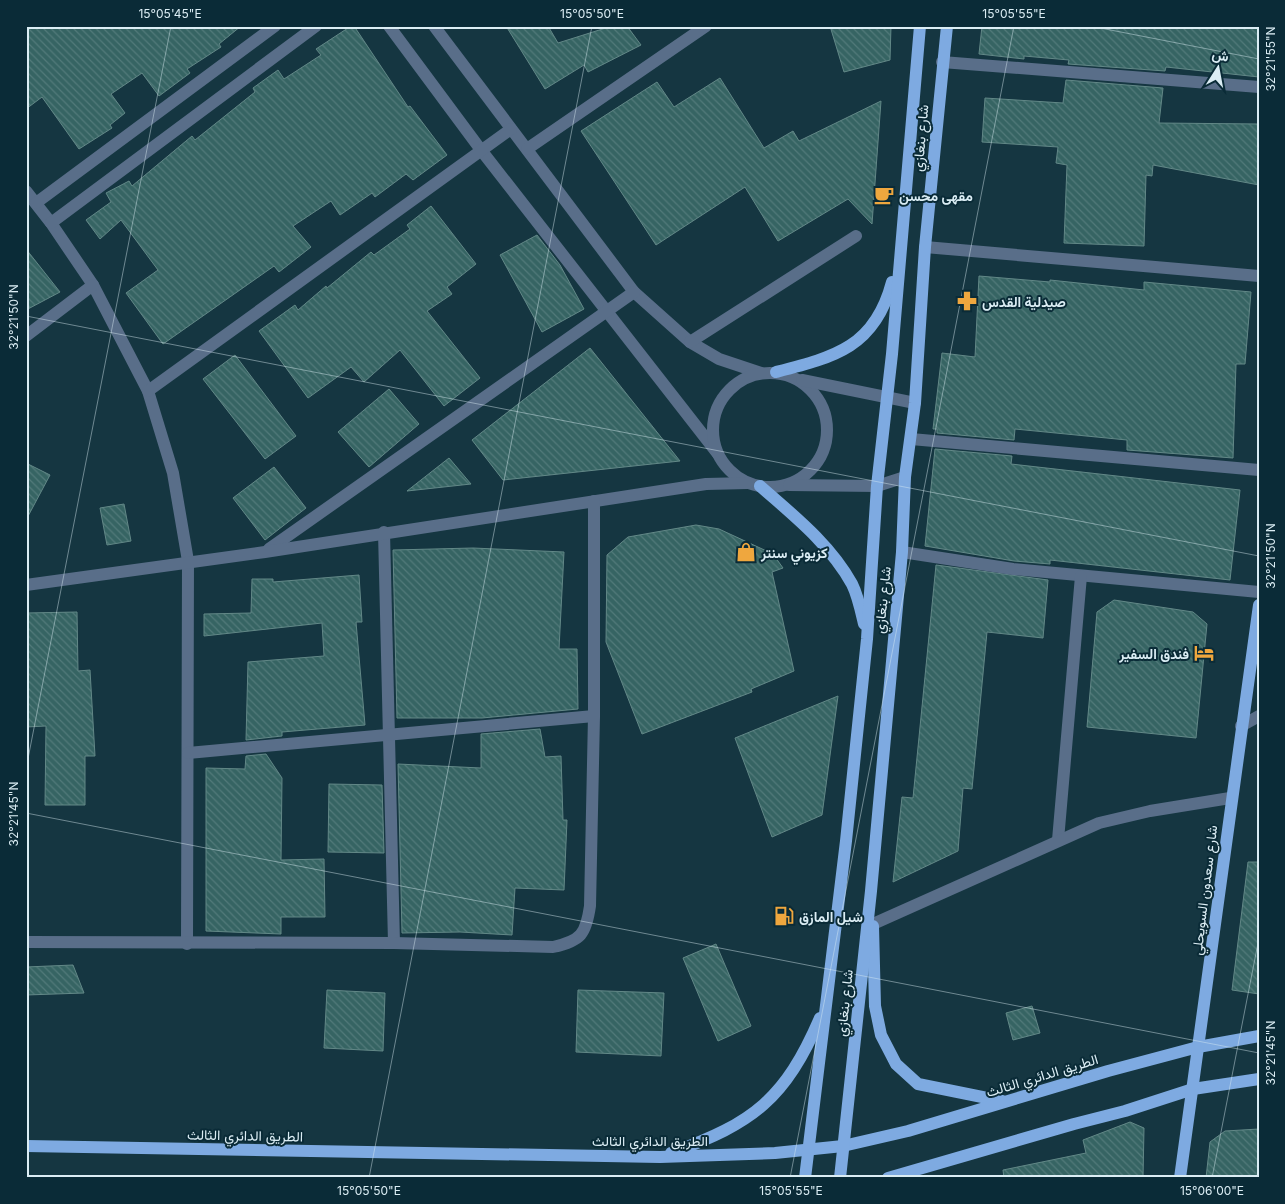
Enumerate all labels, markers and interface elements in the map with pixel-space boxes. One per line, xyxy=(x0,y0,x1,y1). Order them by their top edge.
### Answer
text: 15°05'45"E xyxy=(138,6,202,21)
text: 15°05'50"E xyxy=(560,6,624,21)
text: 15°05'55"E xyxy=(982,6,1046,21)
text: 32°21'55"N xyxy=(1263,26,1278,92)
north arrow xyxy=(1192,42,1242,92)
text: ش xyxy=(1211,45,1231,66)
street label: شارع بنغازي xyxy=(909,104,935,173)
cafe icon: مقهى محسن xyxy=(873,184,895,206)
place label: مقهى محسن xyxy=(899,187,973,205)
text: 32°21'50"N xyxy=(6,284,21,350)
pharmacy icon: صيدلية القدس xyxy=(956,290,978,312)
place label: صيدلية القدس xyxy=(982,293,1066,311)
text: 32°21'50"N xyxy=(1263,523,1278,589)
shop icon: كزيوني سنتر xyxy=(735,541,757,563)
place label: كزيوني سنتر xyxy=(760,544,828,565)
street label: شارع بنغازي xyxy=(870,566,898,635)
hotel icon: فندق السفير xyxy=(1193,642,1215,664)
place label: فندق السفير xyxy=(1118,645,1189,663)
text: 32°21'45"N xyxy=(6,782,21,846)
street label: شارع سعدون السويحلي xyxy=(1188,824,1224,957)
fuel station icon: شيل المازق xyxy=(773,905,795,927)
place label: شيل المازق xyxy=(799,908,863,926)
street label: شارع بنغازي xyxy=(832,969,860,1038)
text: 32°21'45"N xyxy=(1263,1021,1278,1085)
street label: الطريق الدائري الثالث xyxy=(984,1050,1101,1104)
street label: الطريق الدائري الثالث xyxy=(187,1125,303,1149)
street label: الطريق الدائري الثالث xyxy=(592,1132,708,1153)
text: 15°05'50"E xyxy=(337,1183,401,1198)
text: 15°05'55"E xyxy=(759,1183,823,1198)
text: 15°06'00"E xyxy=(1180,1183,1244,1198)

